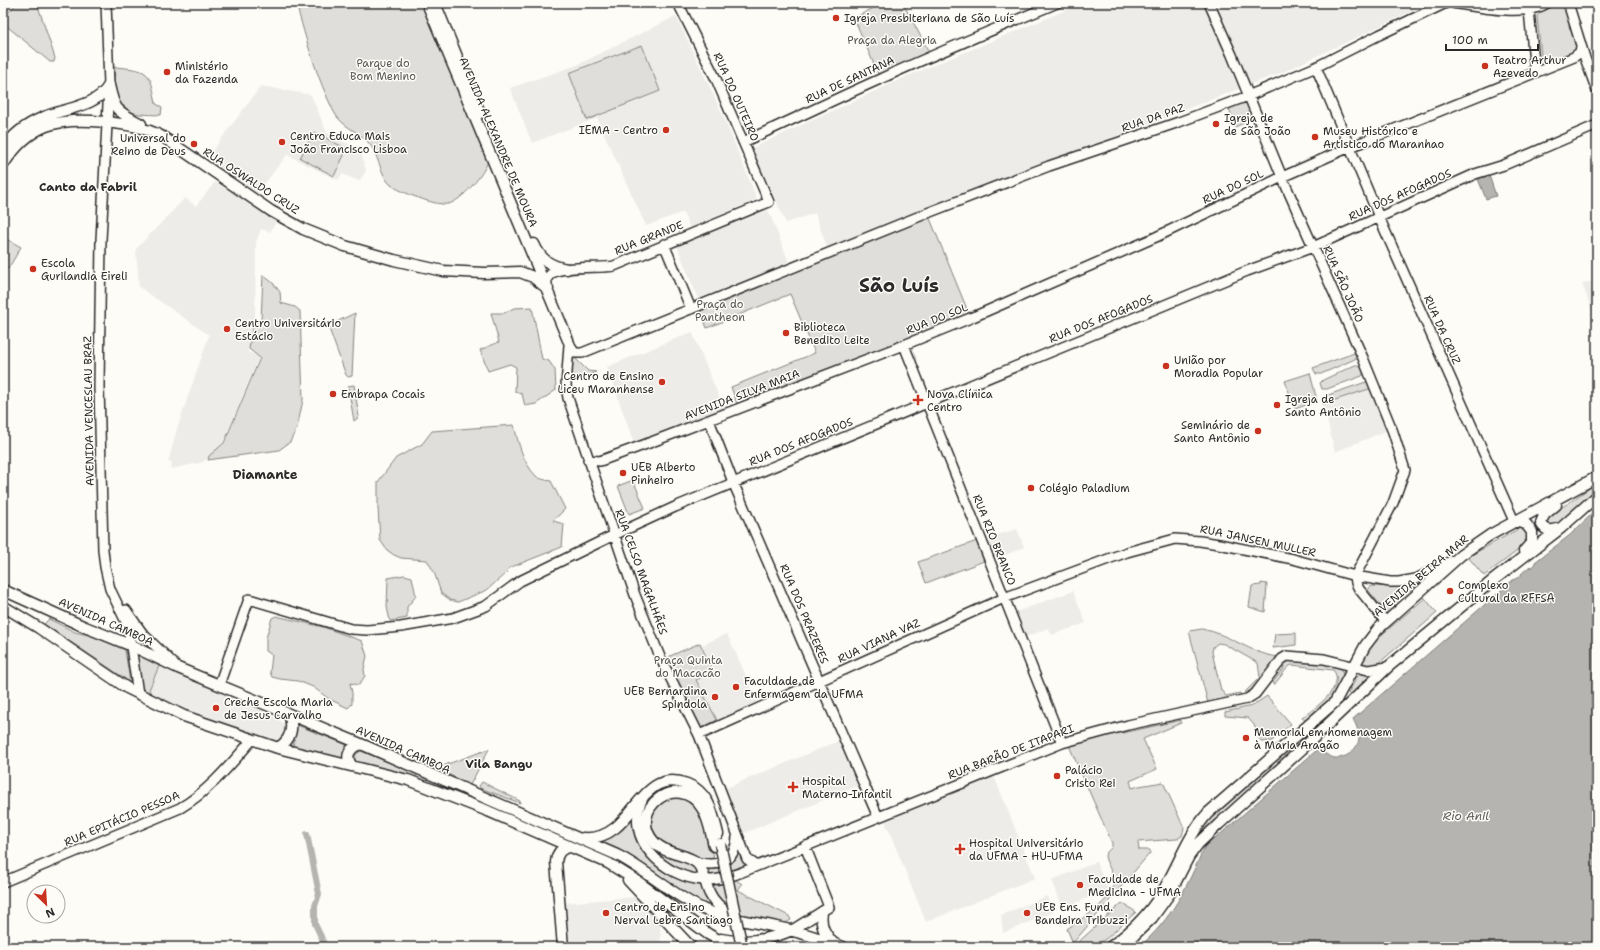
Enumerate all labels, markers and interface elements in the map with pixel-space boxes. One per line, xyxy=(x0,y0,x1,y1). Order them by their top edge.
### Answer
place label: Igreja Presbiteriana de São Luís xyxy=(844,11,1014,26)
marker: Igreja Presbiteriana de São Luís xyxy=(831,13,841,23)
scale bar xyxy=(1446,26,1538,52)
text: 100 m xyxy=(1452,32,1488,48)
park label: Praça da Alegria xyxy=(847,33,937,48)
street label: RUA DO OUTEIRO xyxy=(710,50,762,144)
street label: RUA DE SANTANA xyxy=(803,53,897,107)
place label: Teatro Arthur Azevedo xyxy=(1493,53,1566,81)
street label: AVENIDA ALEXANDRE DE MOURA xyxy=(455,55,541,229)
park label: Parque do Bom Menino xyxy=(350,56,416,84)
place label: Ministério da Fazenda xyxy=(175,59,238,87)
marker: Teatro Arthur Azevedo xyxy=(1480,61,1490,71)
marker: Ministério da Fazenda xyxy=(162,67,172,77)
street label: RUA DA PAZ xyxy=(1119,100,1187,136)
place label: Igreja de de São João xyxy=(1224,111,1291,139)
marker: Igreja de de São João xyxy=(1211,119,1221,129)
place label: IEMA - Centro xyxy=(579,123,658,138)
place label: Museu Histórico e Artistico do Maranhao xyxy=(1323,124,1445,152)
marker: IEMA - Centro xyxy=(661,125,671,135)
place label: Centro Educa Mais João Francisco Lisboa xyxy=(290,129,407,157)
place label: Universal do Reino de Deus xyxy=(111,131,186,159)
marker: Museu Histórico e Artistico do Maranhao xyxy=(1310,132,1320,142)
marker: Centro Educa Mais João Francisco Lisboa xyxy=(277,137,287,147)
marker: Universal do Reino de Deus xyxy=(189,139,199,149)
street label: RUA OSWALDO CRUZ xyxy=(200,144,302,218)
street label: RUA DO SOL xyxy=(1200,166,1266,208)
street label: RUA DOS AFOGADOS xyxy=(1346,166,1454,224)
district label: Canto da Fabril xyxy=(39,179,137,195)
street label: RUA GRANDE xyxy=(612,217,686,259)
street label: RUA SÃO JOÃO xyxy=(1319,243,1368,325)
place label: Escola Gurilandia Eireli xyxy=(41,256,128,284)
marker: Escola Gurilandia Eireli xyxy=(28,264,38,274)
district label: São Luís xyxy=(859,273,939,298)
street label: RUA DOS AFOGADOS xyxy=(1047,291,1155,347)
street label: RUA DA CRUZ xyxy=(1420,293,1464,367)
park label: Praça do Pantheon xyxy=(695,297,745,325)
street label: RUA DO SOL xyxy=(904,300,970,338)
place label: Centro Universitário Estácio xyxy=(235,316,342,344)
place label: Biblioteca Benedito Leite xyxy=(794,320,870,348)
marker: Centro Universitário Estácio xyxy=(222,324,232,334)
marker: Biblioteca Benedito Leite xyxy=(781,328,791,338)
street label: AVENIDA VENCESLAU BRAZ xyxy=(80,335,98,486)
place label: União por Moradia Popular xyxy=(1174,353,1263,381)
marker: União por Moradia Popular xyxy=(1161,361,1171,371)
street label: AVENIDA SILVA MAIA xyxy=(682,366,802,424)
place label: Centro de Ensino Liceu Maranhense xyxy=(558,369,654,397)
marker: Centro de Ensino Liceu Maranhense xyxy=(657,377,667,387)
place label: Embrapa Cocais xyxy=(341,387,425,402)
place label: Nova Clínica Centro xyxy=(927,387,993,415)
marker: Embrapa Cocais xyxy=(328,389,338,399)
place label: Igreja de Santo Antônio xyxy=(1285,392,1361,420)
marker: Nova Clínica Centro xyxy=(912,394,924,406)
marker: Igreja de Santo Antônio xyxy=(1272,400,1282,410)
street label: RUA DOS AFOGADOS xyxy=(747,414,855,470)
place label: Seminário de Santo Antônio xyxy=(1174,418,1250,446)
marker: Seminário de Santo Antônio xyxy=(1253,426,1263,436)
place label: UEB Alberto Pinheiro xyxy=(631,460,696,488)
district label: Diamante xyxy=(232,466,298,483)
marker: UEB Alberto Pinheiro xyxy=(618,468,628,478)
place label: Colégio Paladium xyxy=(1039,481,1130,496)
marker: Colégio Paladium xyxy=(1026,483,1036,493)
street label: RUA RIO BRANCO xyxy=(969,492,1019,588)
street label: RUA CELSO MAGALHÃES xyxy=(611,507,672,637)
street label: RUA JANSEN MULLER xyxy=(1199,521,1318,561)
street label: AVENIDA BEIRA MAR xyxy=(1370,531,1472,620)
street label: RUA DOS PRAZERES xyxy=(776,562,832,666)
place label: Complexo Cultural da RFFSA xyxy=(1458,578,1554,606)
marker: Complexo Cultural da RFFSA xyxy=(1445,586,1455,596)
street label: AVENIDA CAMBOA xyxy=(56,594,156,650)
street label: RUA VIANA VAZ xyxy=(835,615,923,667)
park label: Praça Quinta do Macacão xyxy=(654,653,722,681)
place label: Faculdade de Enfermagem da UFMA xyxy=(744,674,863,702)
marker: Faculdade de Enfermagem da UFMA xyxy=(731,682,741,692)
place label: UEB Bernardina Spindola xyxy=(624,684,707,712)
marker: UEB Bernardina Spindola xyxy=(710,692,720,702)
place label: Creche Escola Maria de Jesus Carvalho xyxy=(224,695,333,723)
marker: Creche Escola Maria de Jesus Carvalho xyxy=(211,703,221,713)
street label: RUA BARÃO DE ITAPARI xyxy=(946,720,1076,783)
street label: AVENIDA CAMBOA xyxy=(353,722,453,778)
place label: Memorial em homenagem à Maria Aragão xyxy=(1254,725,1393,753)
marker: Memorial em homenagem à Maria Aragão xyxy=(1241,733,1251,743)
district label: Vila Bangu xyxy=(465,756,533,772)
place label: Palácio Cristo Rei xyxy=(1065,763,1116,791)
marker: Palácio Cristo Rei xyxy=(1052,771,1062,781)
place label: Hospital Materno-Infantil xyxy=(802,774,892,802)
marker: Hospital Materno-Infantil xyxy=(787,781,799,793)
street label: RUA EPITÁCIO PESSOA xyxy=(62,787,182,850)
water label: Rio Anil xyxy=(1443,808,1489,824)
place label: Hospital Universitário da UFMA - HU-UFMA xyxy=(969,836,1084,864)
marker: Hospital Universitário da UFMA - HU-UFMA xyxy=(954,843,966,855)
place label: Faculdade de Medicina - UFMA xyxy=(1088,872,1181,900)
marker: Faculdade de Medicina - UFMA xyxy=(1075,880,1085,890)
north arrow xyxy=(26,884,66,924)
place label: Centro de Ensino Nerval Lebre Santiago xyxy=(614,900,733,928)
place label: UEB Ens. Fund. Bandeira Tribuzzi xyxy=(1035,900,1128,928)
text: N xyxy=(43,904,57,921)
marker: Centro de Ensino Nerval Lebre Santiago xyxy=(601,908,611,918)
marker: UEB Ens. Fund. Bandeira Tribuzzi xyxy=(1022,908,1032,918)

